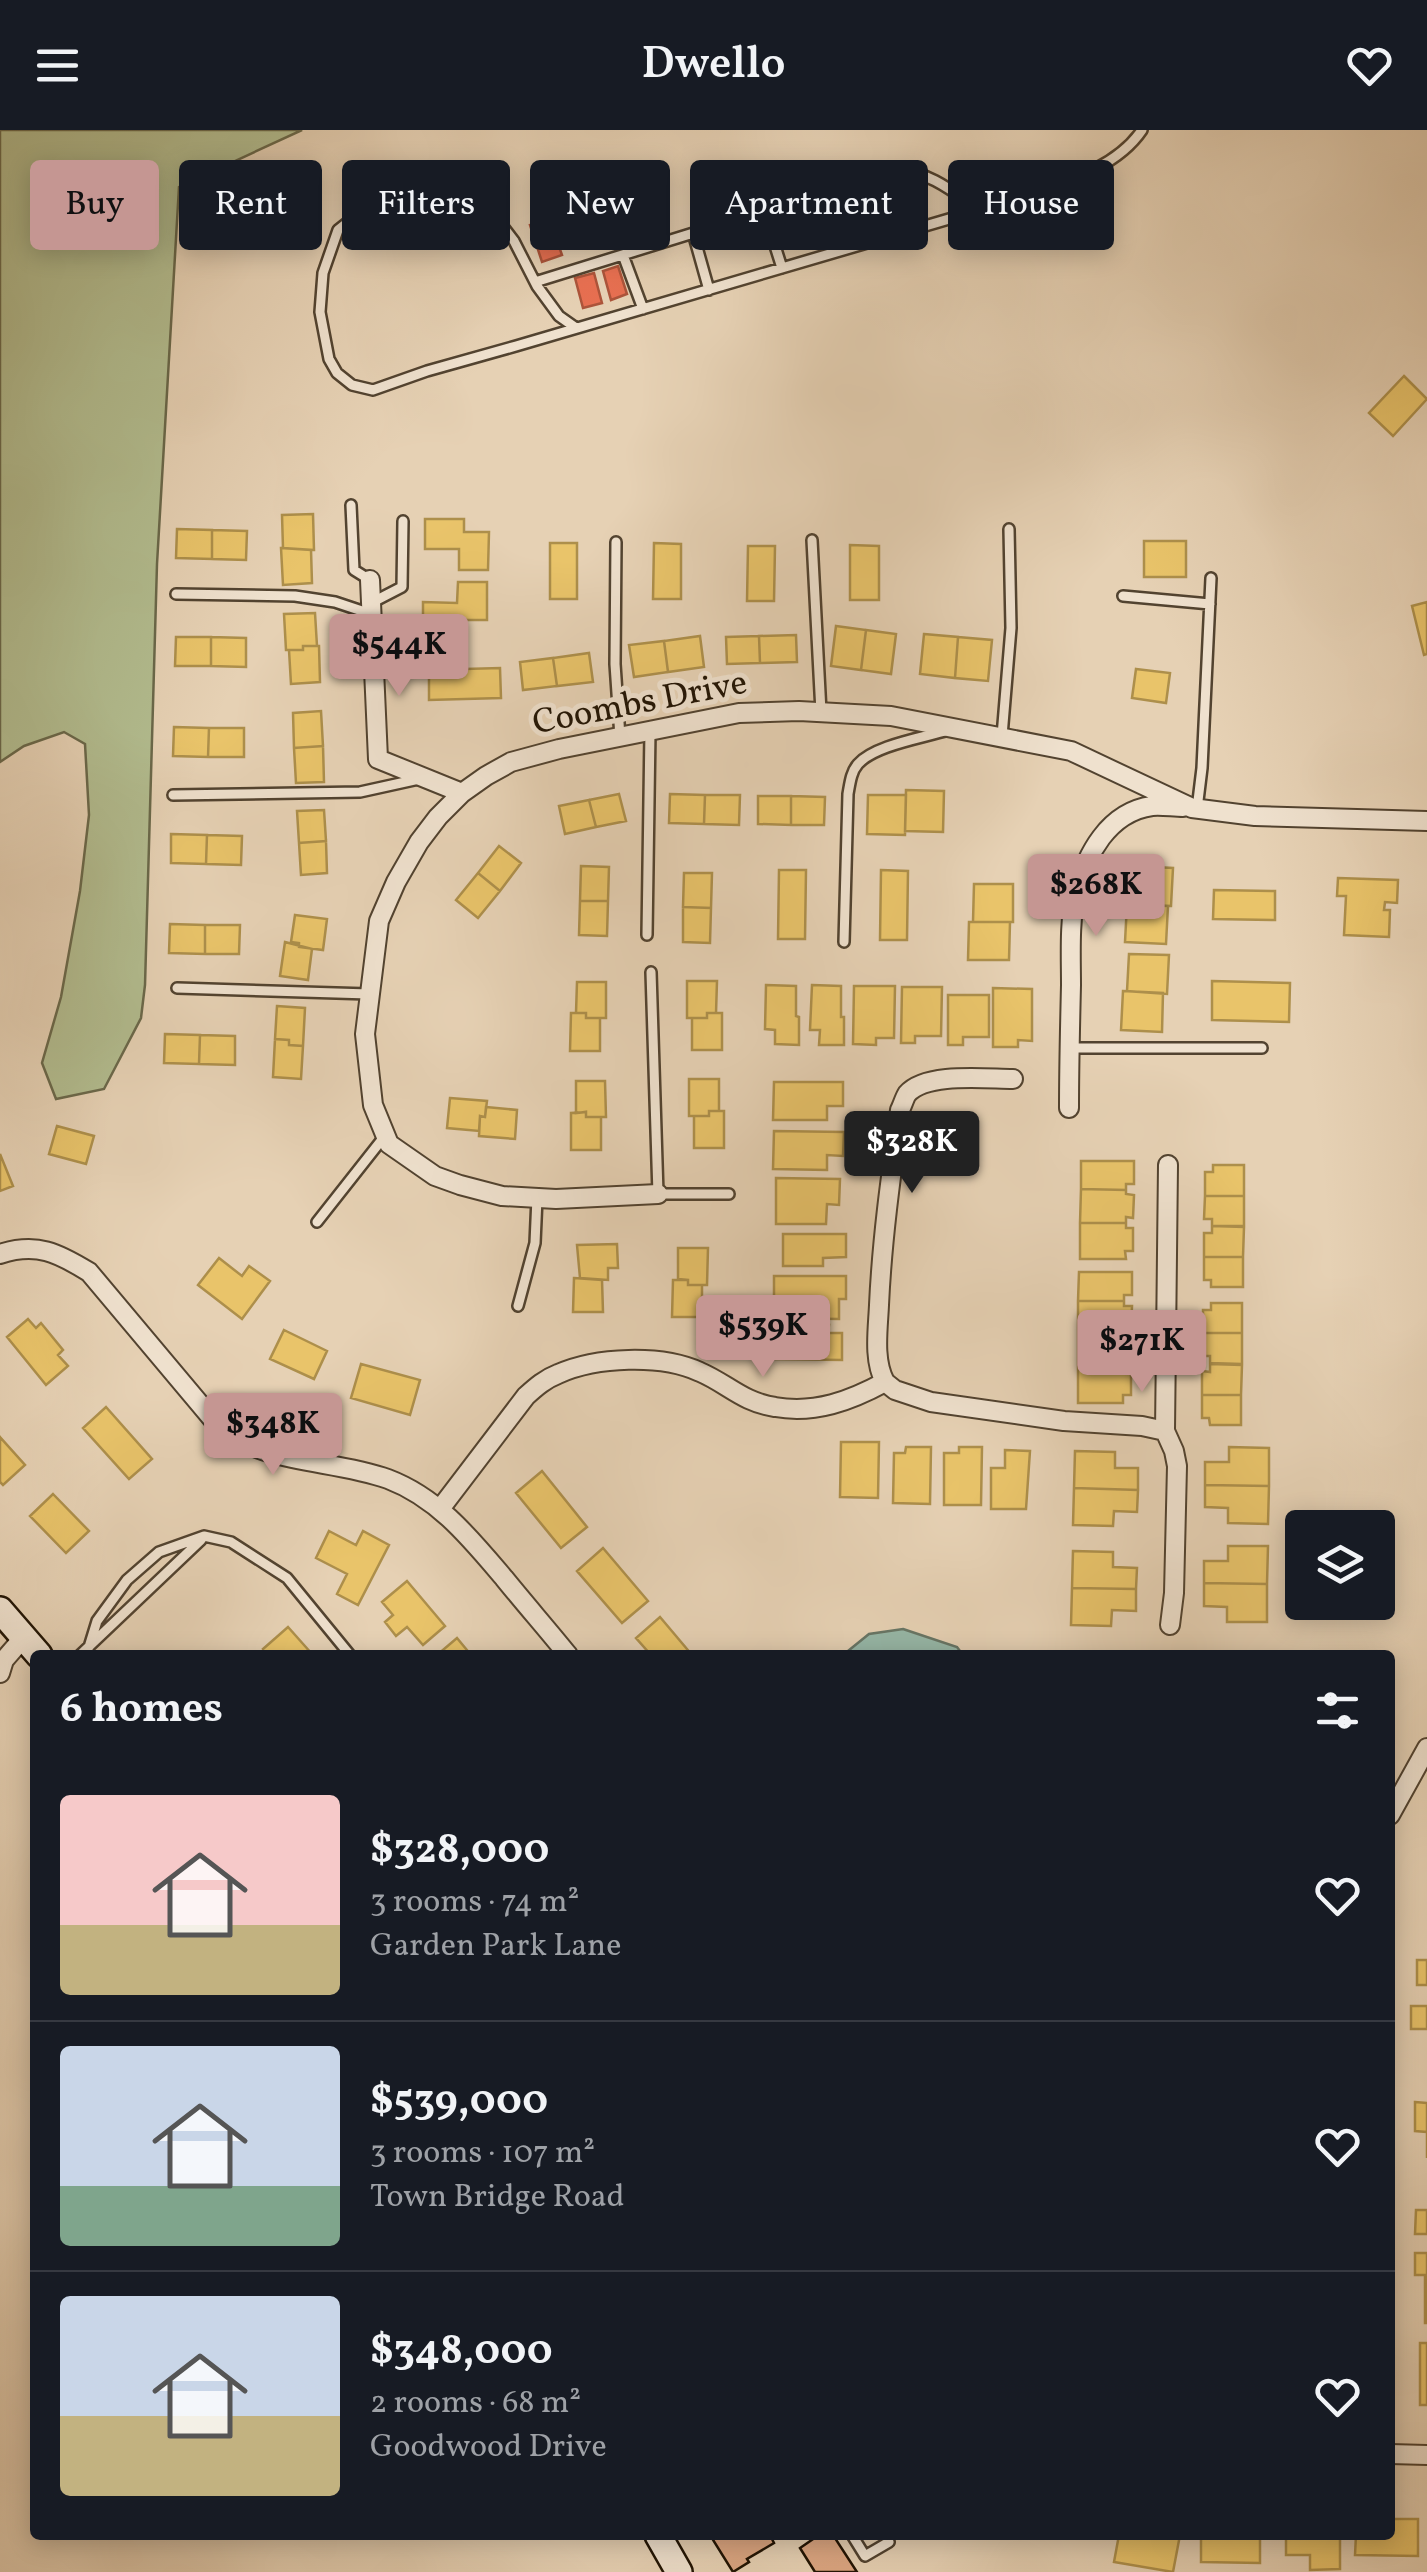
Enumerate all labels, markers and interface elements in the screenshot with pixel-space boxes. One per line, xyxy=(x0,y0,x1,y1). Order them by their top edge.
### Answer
text: Dwello xyxy=(641,34,786,97)
icon: menu xyxy=(30,38,85,93)
icon: heart xyxy=(1342,38,1397,93)
chip: Buy xyxy=(30,160,159,250)
chip: Rent xyxy=(179,160,322,250)
chip: Filters xyxy=(342,160,510,250)
chip: New xyxy=(530,160,670,250)
chip: Apartment xyxy=(690,160,928,250)
chip: House xyxy=(948,160,1114,250)
pin: $544K xyxy=(329,614,469,699)
text: $544K xyxy=(351,624,447,668)
street label: Coombs Drive xyxy=(529,660,751,748)
pin: $268K xyxy=(1026,854,1166,939)
text: $268K xyxy=(1050,864,1142,908)
pin: $328K xyxy=(842,1111,982,1196)
text: $328K xyxy=(866,1121,958,1165)
pin: $539K xyxy=(693,1295,833,1380)
text: $539K xyxy=(718,1305,808,1349)
pin: $271K xyxy=(1072,1310,1212,1395)
text: $271K xyxy=(1099,1320,1185,1364)
pin: $348K xyxy=(203,1393,343,1478)
text: $348K xyxy=(226,1403,320,1447)
map controls xyxy=(1285,1510,1395,1620)
button: layers xyxy=(1285,1510,1395,1620)
text: 6 homes xyxy=(60,1681,223,1740)
icon: filters xyxy=(1310,1683,1365,1738)
text: $328,000 xyxy=(370,1822,550,1881)
icon: home xyxy=(140,1835,260,1955)
icon: heart xyxy=(1310,1868,1365,1923)
text: 3 rooms · 74 m² xyxy=(370,1881,579,1925)
text: Garden Park Lane xyxy=(370,1925,621,1969)
text: $539,000 xyxy=(370,2073,548,2132)
icon: home xyxy=(140,2086,260,2206)
icon: heart xyxy=(1310,2119,1365,2174)
text: 3 rooms · 107 m² xyxy=(370,2132,595,2176)
text: Town Bridge Road xyxy=(370,2176,625,2220)
text: $348,000 xyxy=(370,2323,553,2382)
icon: home xyxy=(140,2336,260,2456)
icon: heart xyxy=(1310,2369,1365,2424)
text: 2 rooms · 68 m² xyxy=(370,2382,581,2426)
text: Goodwood Drive xyxy=(370,2426,607,2470)

